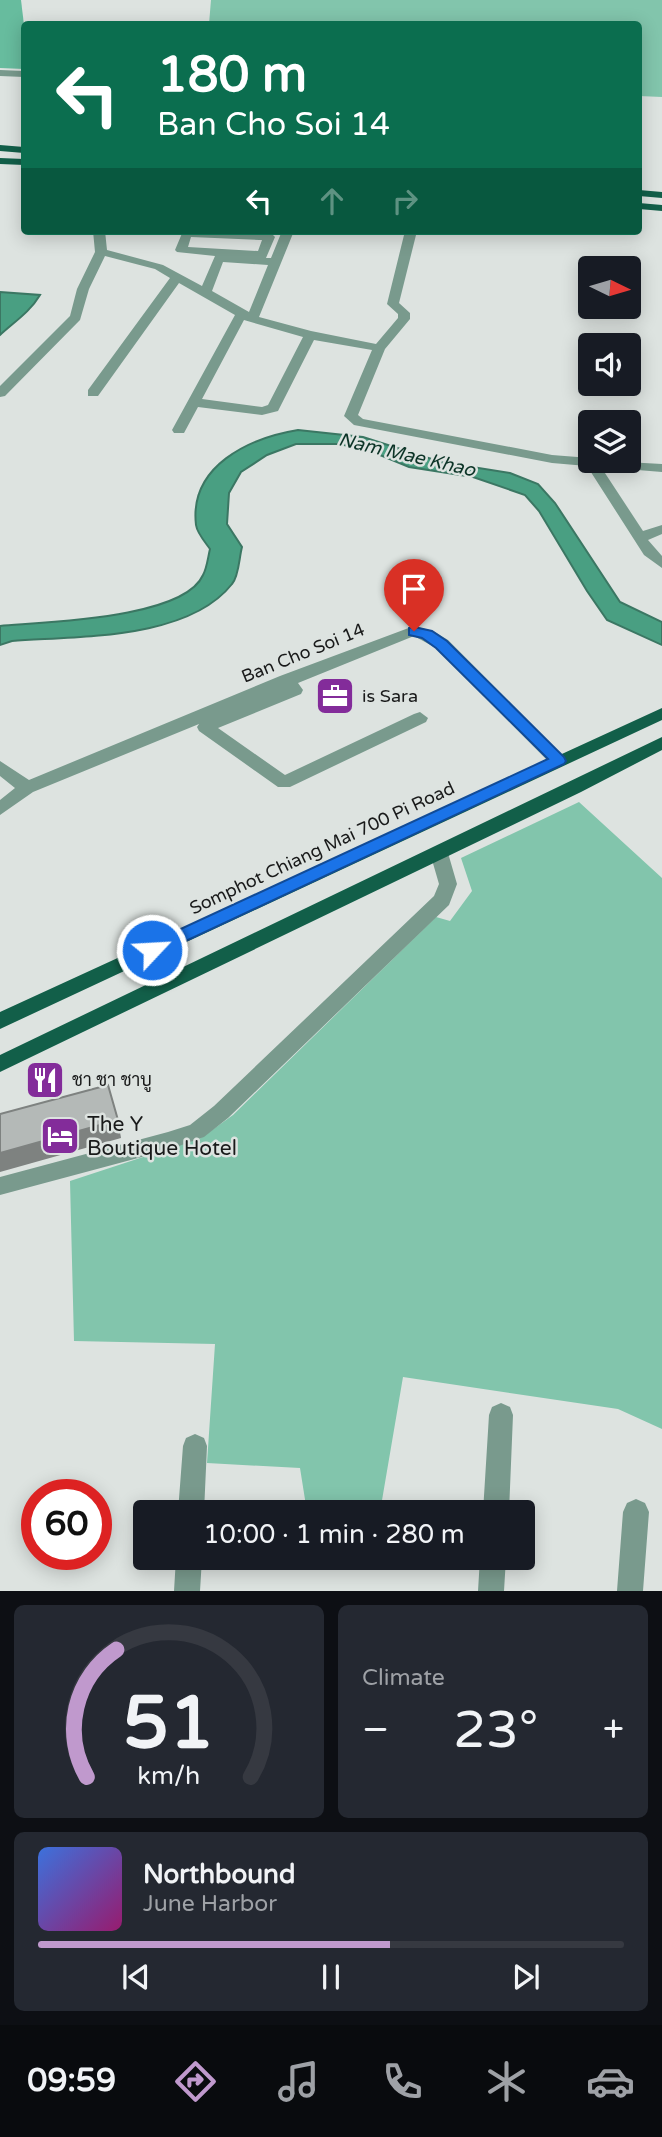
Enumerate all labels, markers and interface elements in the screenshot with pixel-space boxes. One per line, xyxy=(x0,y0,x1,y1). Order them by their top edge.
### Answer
text: 180 m xyxy=(157,46,307,105)
icon: left xyxy=(42,49,133,140)
text: Ban Cho Soi 14 xyxy=(157,106,390,144)
icon: left xyxy=(240,182,278,220)
icon: ahead xyxy=(313,182,351,220)
icon: right xyxy=(386,182,424,220)
north arrow xyxy=(578,256,640,318)
map controls xyxy=(578,256,641,473)
button: sound xyxy=(578,333,641,396)
button: layers xyxy=(578,410,641,473)
water label: Nam Mae Khao xyxy=(336,429,479,482)
pin xyxy=(384,559,444,631)
icon: arrive xyxy=(395,570,433,608)
street label: Ban Cho Soi 14 xyxy=(238,618,368,688)
office icon: is Sara xyxy=(314,675,356,717)
place label: is Sara xyxy=(362,685,418,707)
street label: Somphot Chiang Mai 700 Pi Road xyxy=(186,777,458,919)
position arrow xyxy=(115,913,189,987)
restaurant icon: ชา ชา ชาบู xyxy=(24,1059,66,1101)
place label: ชา ชา ชาบู xyxy=(72,1069,152,1093)
place label: The Y Boutique Hotel xyxy=(87,1112,237,1161)
hotel icon: The Y Boutique Hotel xyxy=(39,1115,81,1157)
speed limit sign: 60 xyxy=(21,1479,112,1570)
text: 10:00 · 1 min · 280 m xyxy=(203,1519,465,1550)
text: Climate xyxy=(362,1664,445,1692)
text: 51 xyxy=(123,1681,215,1769)
text: 23° xyxy=(453,1699,538,1762)
text: − xyxy=(362,1707,389,1753)
text: + xyxy=(603,1707,624,1753)
text: km/h xyxy=(138,1761,200,1791)
text: Northbound xyxy=(143,1859,295,1890)
text: June Harbor xyxy=(143,1890,277,1918)
icon: previous xyxy=(117,1958,155,1996)
icon: pause xyxy=(312,1958,350,1996)
icon: next xyxy=(507,1958,545,1996)
icon: directions xyxy=(171,2057,220,2106)
icon: music xyxy=(274,2057,323,2106)
icon: phone xyxy=(378,2057,427,2106)
icon: climate xyxy=(482,2057,531,2106)
icon: car xyxy=(586,2057,635,2106)
text: 09:59 xyxy=(27,2062,116,2100)

